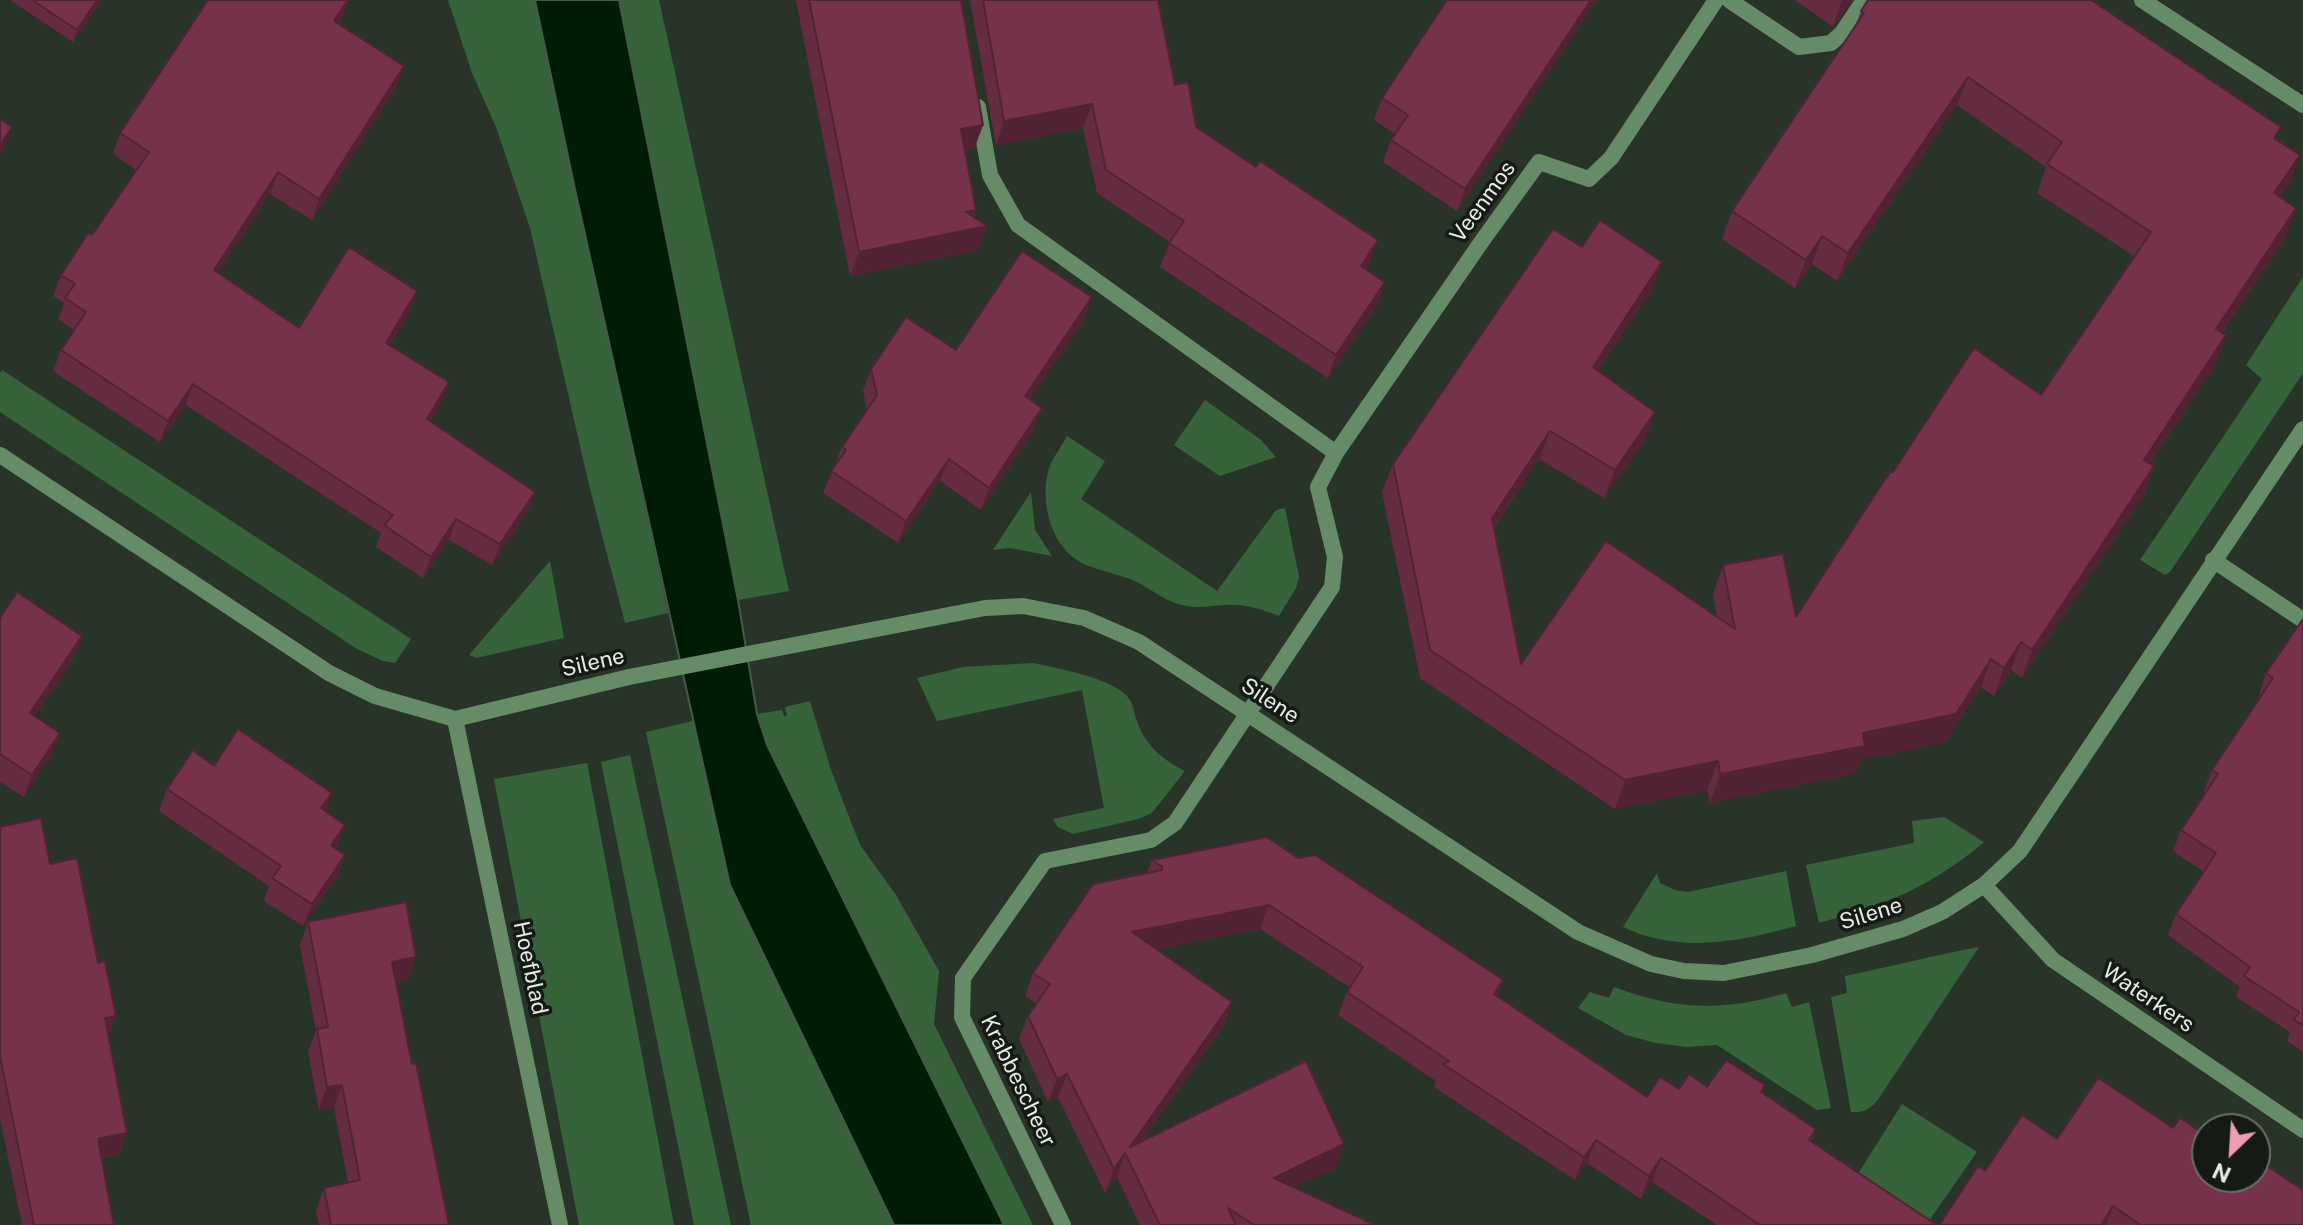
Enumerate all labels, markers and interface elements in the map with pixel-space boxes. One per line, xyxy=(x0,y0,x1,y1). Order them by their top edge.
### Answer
street label: Veenmos xyxy=(1445,156,1521,248)
street label: Silene xyxy=(559,643,627,683)
street label: Silene xyxy=(1236,672,1304,730)
street label: Silene xyxy=(1837,892,1905,936)
street label: Hoefblad xyxy=(507,919,553,1017)
street label: Waterkers xyxy=(2097,958,2199,1038)
street label: Krabbescheer xyxy=(975,1011,1061,1151)
north arrow xyxy=(2191,1113,2271,1193)
text: N xyxy=(2208,1158,2235,1188)

